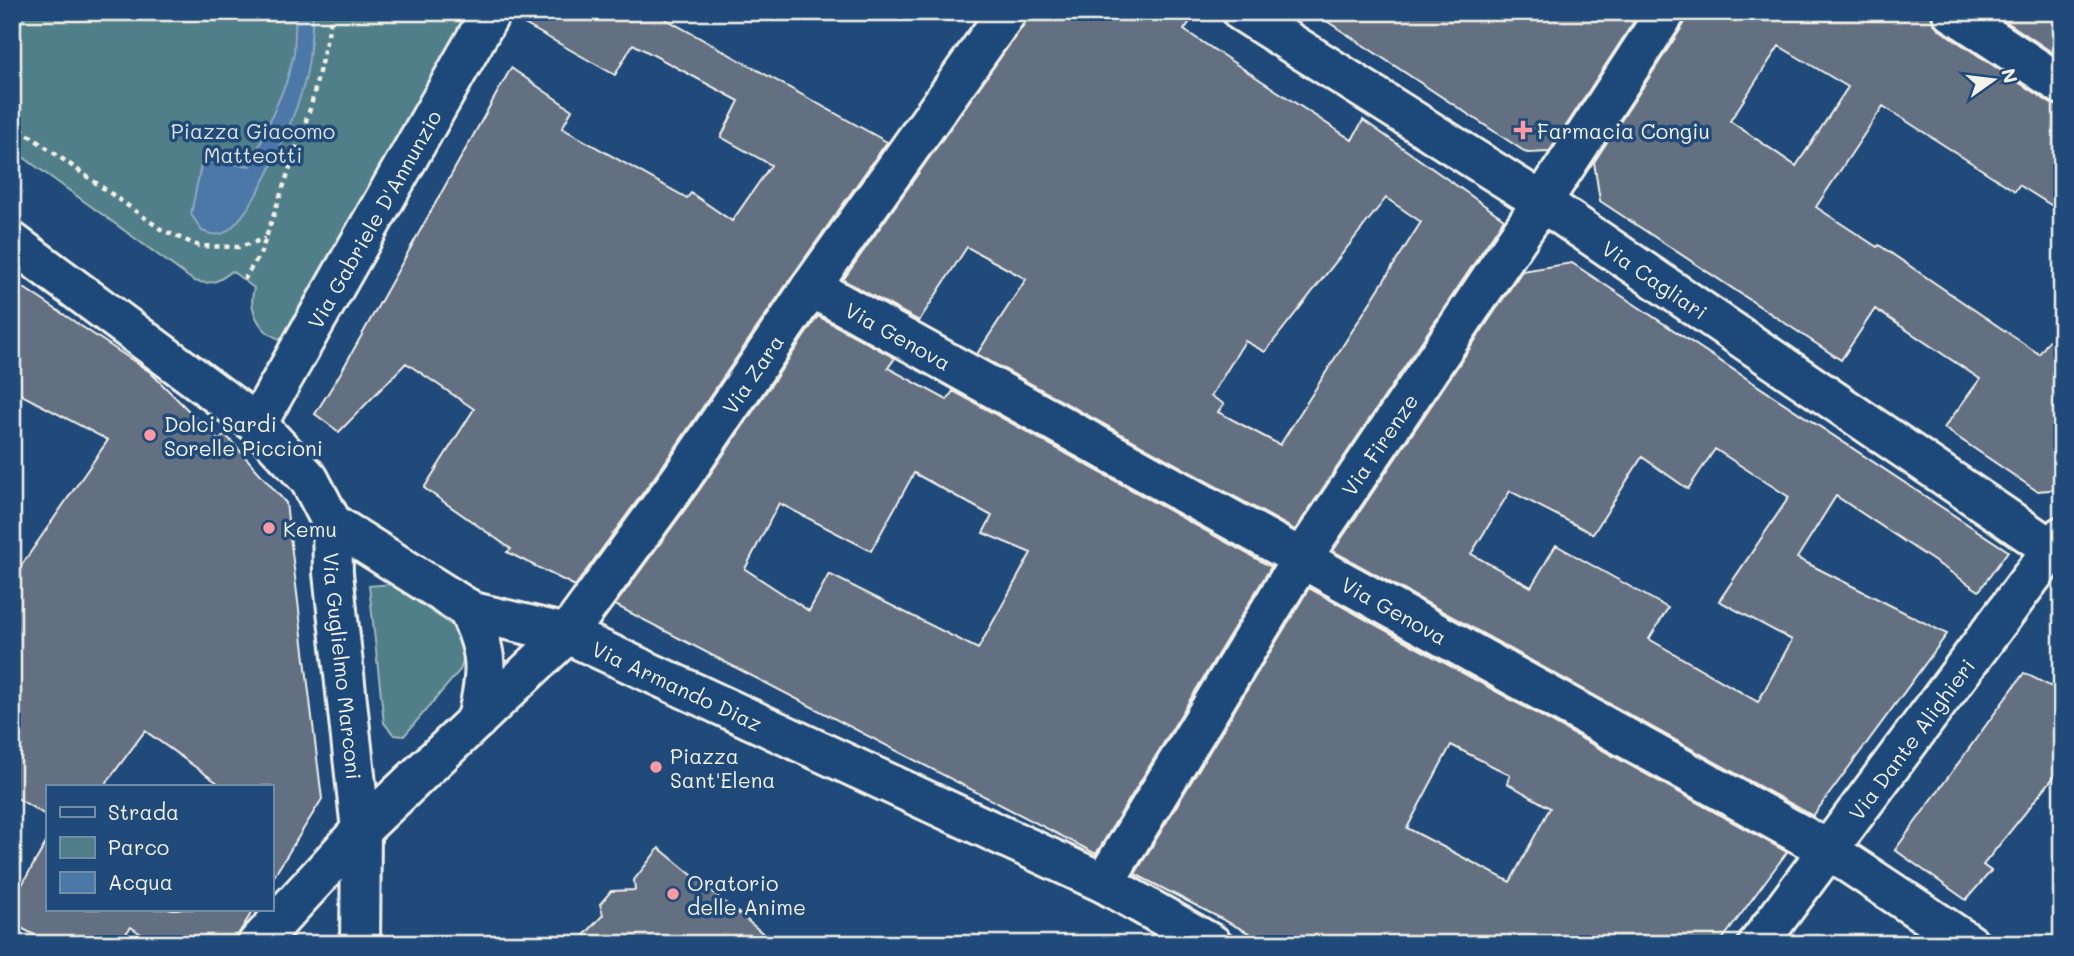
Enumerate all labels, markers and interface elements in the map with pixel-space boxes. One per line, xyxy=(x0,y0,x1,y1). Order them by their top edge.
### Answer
north arrow xyxy=(1958,46,2028,116)
text: N xyxy=(1996,66,2024,86)
street label: Via Gabriele D'Annunzio xyxy=(301,105,446,333)
park label: Piazza Giacomo Matteotti xyxy=(171,117,335,168)
place label: Farmacia Congiu xyxy=(1537,117,1710,144)
marker: Farmacia Congiu xyxy=(1515,122,1531,138)
street label: Via Cagliari xyxy=(1597,234,1713,324)
street label: Via Genova xyxy=(841,295,956,375)
street label: Via Zara xyxy=(715,329,789,419)
street label: Via Firenze xyxy=(1335,388,1423,500)
place label: Dolci Sardi Sorelle Piccioni xyxy=(164,410,323,461)
marker: Dolci Sardi Sorelle Piccioni xyxy=(142,427,158,443)
place label: Kemu xyxy=(283,515,337,542)
marker: Kemu xyxy=(261,520,277,536)
street label: Via Guglielmo Marconi xyxy=(319,552,369,781)
street label: Via Genova xyxy=(1337,570,1452,650)
street label: Via Armando Diaz xyxy=(588,634,767,736)
street label: Via Dante Alighieri xyxy=(1842,653,1980,825)
place label: Piazza Sant'Elena xyxy=(670,742,775,793)
marker: Piazza Sant'Elena xyxy=(648,759,664,775)
legend xyxy=(46,785,273,911)
text: Strada xyxy=(108,798,179,825)
text: Parco xyxy=(108,833,169,860)
text: Acqua xyxy=(108,868,173,895)
place label: Oratorio delle Anime xyxy=(687,869,806,920)
marker: Oratorio delle Anime xyxy=(665,886,681,902)

